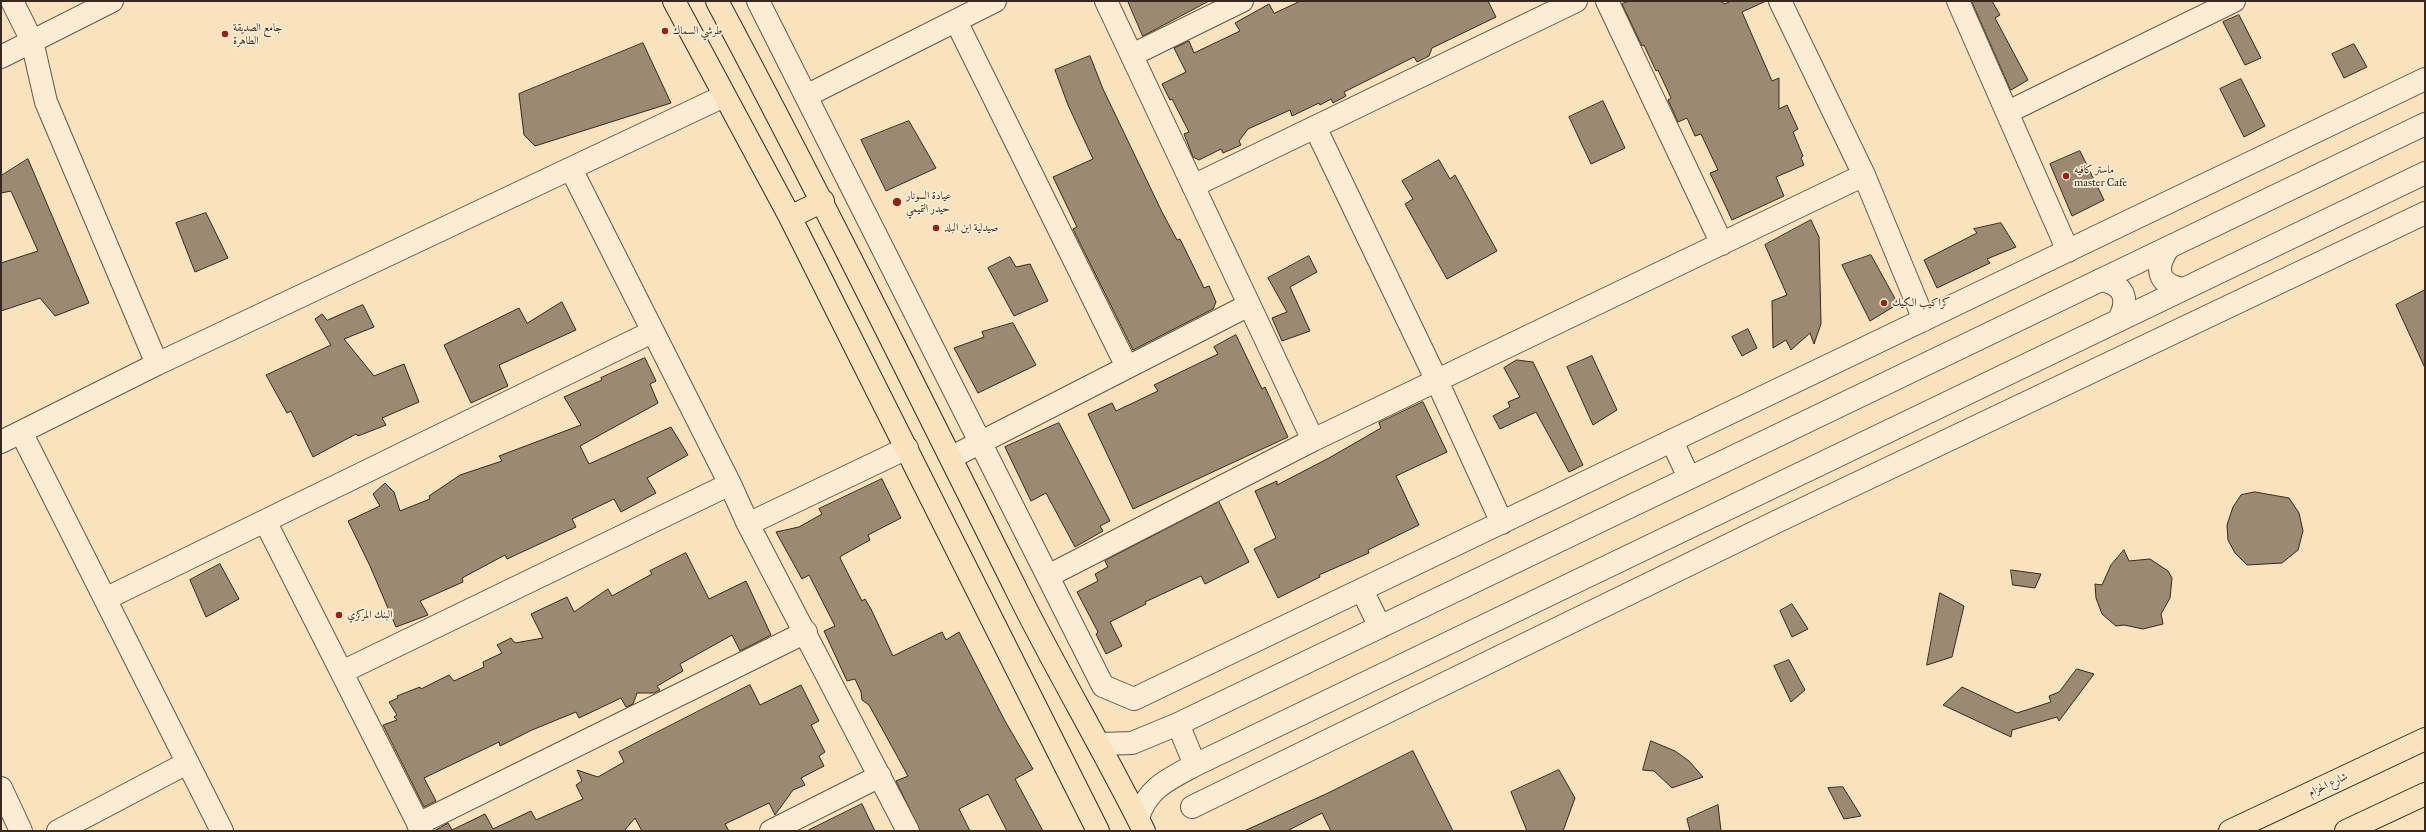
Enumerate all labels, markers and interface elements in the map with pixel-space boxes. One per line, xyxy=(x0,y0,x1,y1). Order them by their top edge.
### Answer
place label: جامع الصديقة الطاهرة xyxy=(233,21,282,47)
place label: طرشي السماك xyxy=(673,24,723,38)
marker: طرشي السماك xyxy=(660,26,670,36)
marker: جامع الصديقة الطاهرة xyxy=(220,29,230,39)
place label: ماستر كافيه master Cafe xyxy=(2074,163,2127,189)
marker: ماستر كافيه master Cafe xyxy=(2061,171,2071,181)
place label: عيادة السونار حيدر التميمي xyxy=(906,189,951,215)
marker: عيادة السونار حيدر التميمي xyxy=(891,196,903,208)
place label: صيدلية ابن البلد xyxy=(944,221,998,235)
marker: صيدلية ابن البلد xyxy=(931,223,941,233)
place label: كراكيب الكيك xyxy=(1892,296,1950,310)
marker: كراكيب الكيك xyxy=(1879,298,1889,308)
place label: البنك المركزي xyxy=(347,608,393,622)
marker: البنك المركزي xyxy=(334,610,344,620)
street label: شارع الحزام xyxy=(2306,770,2350,800)

